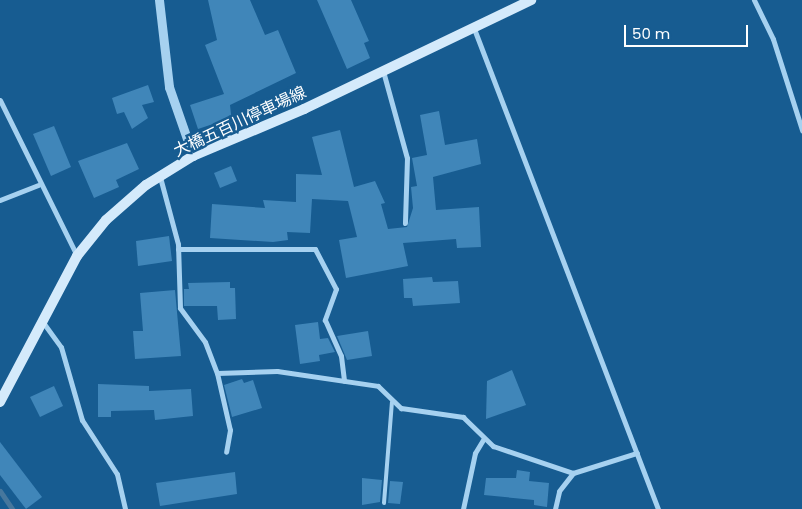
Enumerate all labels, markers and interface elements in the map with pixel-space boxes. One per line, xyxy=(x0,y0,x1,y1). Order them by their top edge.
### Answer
scale bar xyxy=(627,15,751,47)
text: 50 m xyxy=(632,23,670,44)
street label: 大橋五百川停車場線 xyxy=(171,83,309,161)

